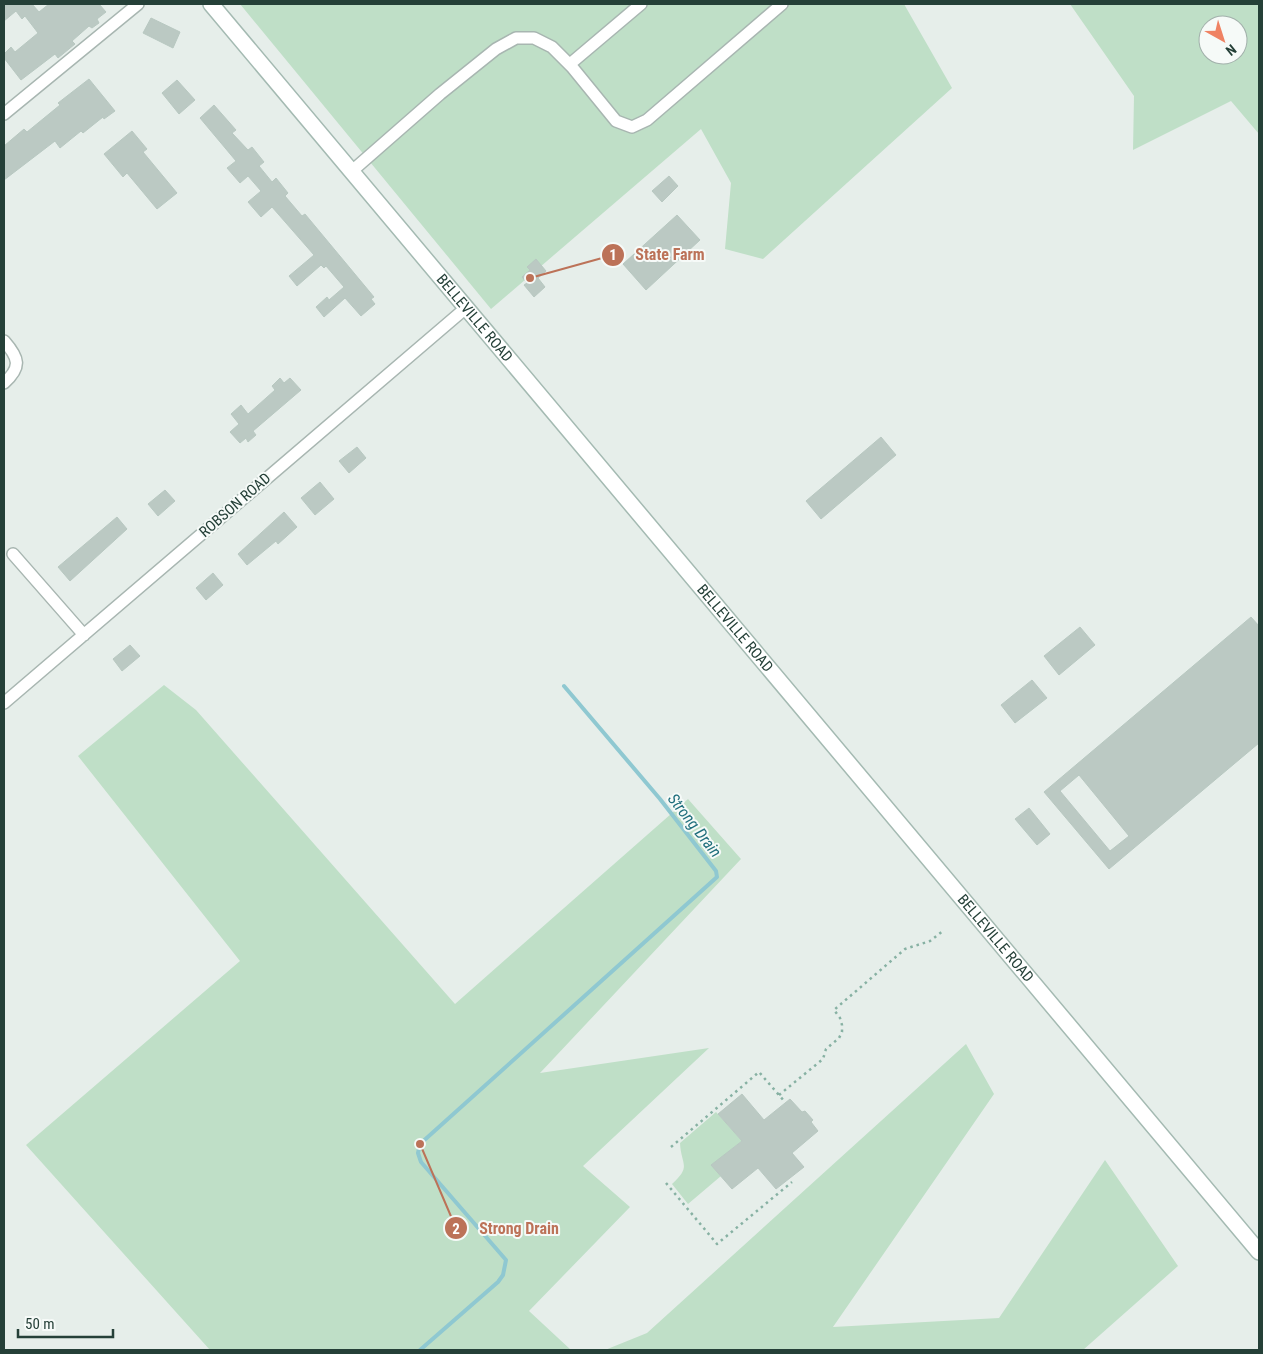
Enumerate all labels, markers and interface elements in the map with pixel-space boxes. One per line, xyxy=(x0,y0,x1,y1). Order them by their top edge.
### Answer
north arrow xyxy=(1198,15,1248,65)
text: N xyxy=(1223,41,1240,59)
callout: State Farm xyxy=(600,239,715,270)
text: State Farm xyxy=(635,245,705,264)
text: 1 xyxy=(609,246,617,264)
street label: BELLEVILLE ROAD xyxy=(433,271,517,365)
street label: ROBSON ROAD xyxy=(196,469,274,541)
street label: BELLEVILLE ROAD xyxy=(693,581,777,676)
water label: Strong Drain xyxy=(664,790,725,861)
street label: BELLEVILLE ROAD xyxy=(954,891,1037,986)
callout: Strong Drain xyxy=(444,1213,569,1244)
text: Strong Drain xyxy=(479,1219,559,1238)
text: 2 xyxy=(452,1220,460,1238)
scale bar xyxy=(18,1306,112,1338)
text: 50 m xyxy=(25,1315,55,1333)

